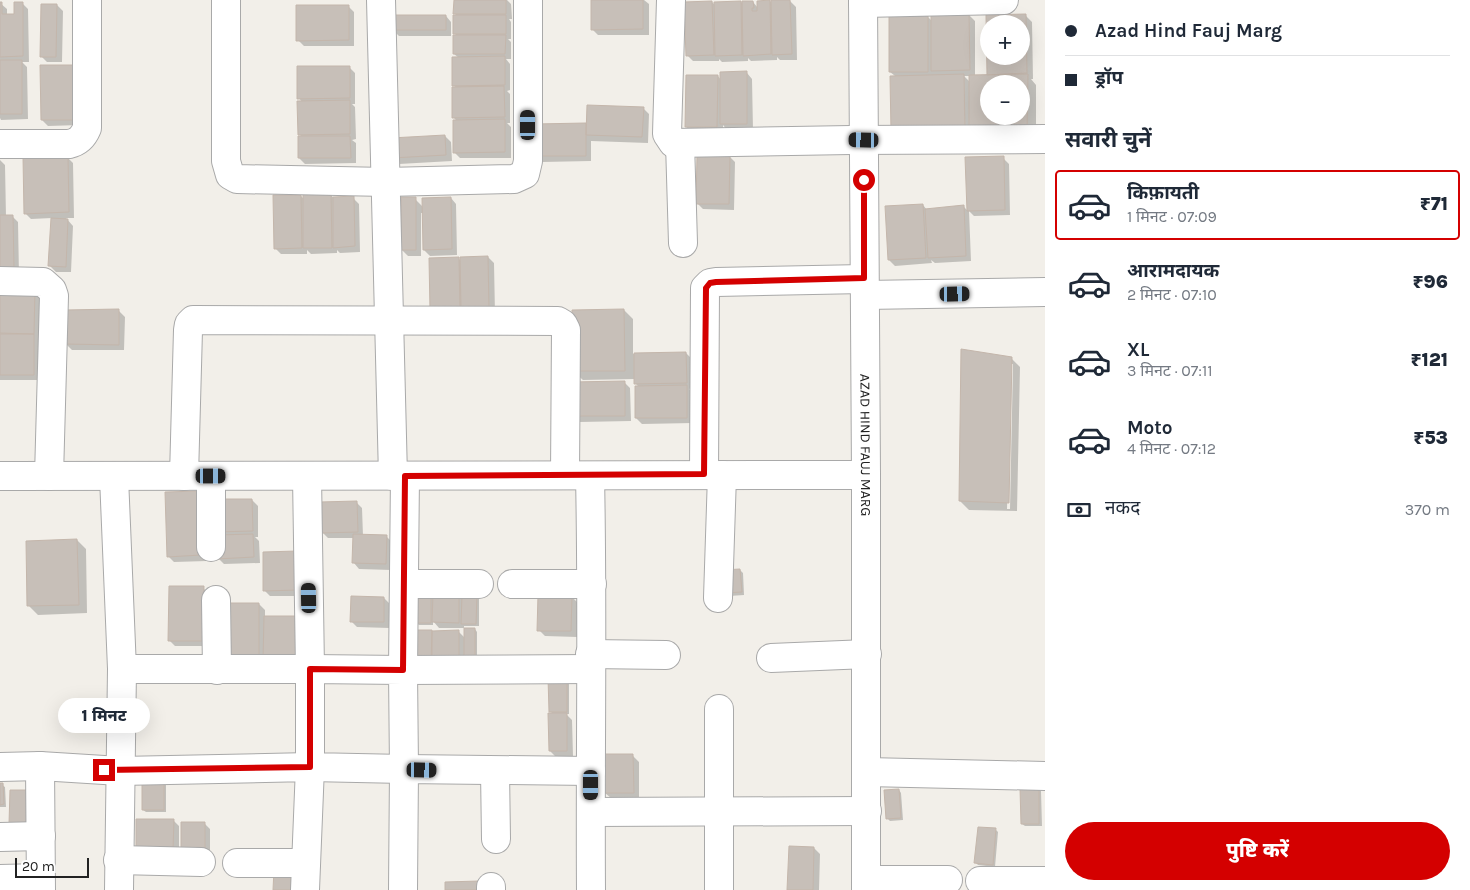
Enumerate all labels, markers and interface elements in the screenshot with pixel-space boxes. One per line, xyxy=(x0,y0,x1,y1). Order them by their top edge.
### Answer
map controls xyxy=(980,15,1030,125)
button: + xyxy=(980,15,1030,65)
text: Azad Hind Fauj Marg xyxy=(1095,20,1282,42)
text: ड्रॉप xyxy=(1095,67,1123,89)
button: − xyxy=(980,75,1030,125)
car xyxy=(520,110,535,140)
text: सवारी चुनें xyxy=(1065,127,1152,153)
car xyxy=(848,132,879,148)
route start xyxy=(853,169,875,191)
text: किफ़ायती xyxy=(1127,182,1199,204)
icon: car xyxy=(1067,183,1112,228)
text: ₹71 xyxy=(1420,193,1448,215)
text: 1 मिनट · 07:09 xyxy=(1127,207,1217,226)
text: आरामदायक xyxy=(1127,260,1219,282)
icon: car xyxy=(1067,261,1112,306)
text: ₹96 xyxy=(1413,271,1448,293)
text: 2 मिनट · 07:10 xyxy=(1127,285,1217,304)
car xyxy=(939,286,970,302)
icon: car xyxy=(1067,339,1112,384)
text: XL xyxy=(1127,339,1149,361)
text: ₹121 xyxy=(1410,349,1448,371)
text: 3 मिनट · 07:11 xyxy=(1127,361,1213,380)
street label: AZAD HIND FAUJ MARG xyxy=(856,374,874,516)
icon: car xyxy=(1067,417,1112,462)
text: Moto xyxy=(1127,417,1173,439)
text: ₹53 xyxy=(1413,427,1448,449)
text: 4 मिनट · 07:12 xyxy=(1127,439,1216,458)
car xyxy=(196,469,226,484)
icon: cash xyxy=(1065,496,1093,524)
text: नकद xyxy=(1105,497,1140,519)
text: 370 m xyxy=(1405,500,1450,519)
car xyxy=(301,583,316,613)
callout: 1 मिनट xyxy=(58,698,150,732)
text: 1 मिनट xyxy=(82,706,126,725)
route end xyxy=(93,759,115,781)
car xyxy=(406,762,437,778)
car xyxy=(583,770,598,800)
button: पुष्टि करें xyxy=(1065,822,1450,880)
scale bar xyxy=(15,855,89,878)
text: 20 m xyxy=(22,858,55,875)

